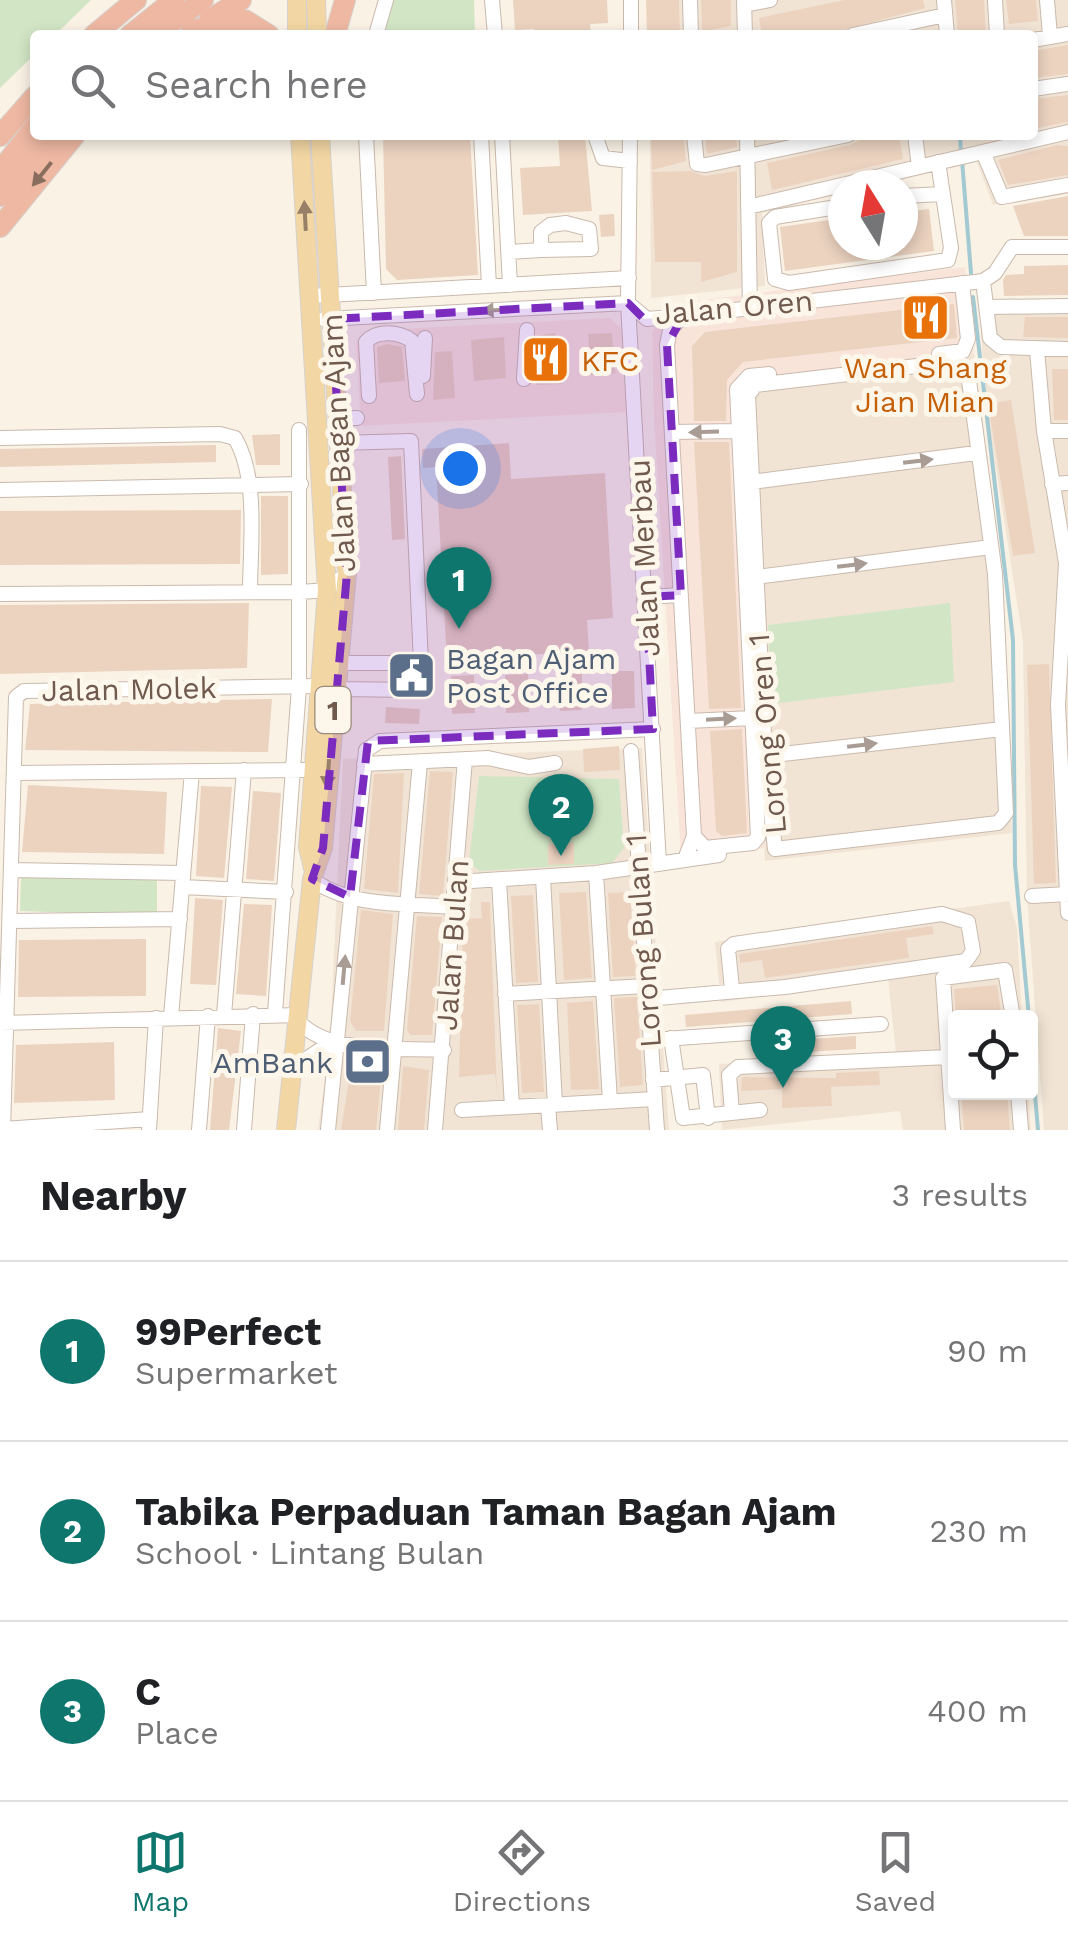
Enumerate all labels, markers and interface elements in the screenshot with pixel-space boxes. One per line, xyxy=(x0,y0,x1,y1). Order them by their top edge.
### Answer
search box xyxy=(30,30,1038,140)
icon: search xyxy=(65,58,120,113)
text: Search here xyxy=(145,63,368,107)
one-way arrow xyxy=(32,161,53,186)
north arrow xyxy=(828,170,918,260)
one-way arrow xyxy=(297,199,313,231)
street label: Jalan Oren xyxy=(654,283,814,331)
restaurant icon: Wan Shang Jian Mian xyxy=(899,292,951,344)
one-way arrow xyxy=(480,302,512,318)
street label: Jalan Bagan Ajam xyxy=(314,313,362,573)
restaurant icon: KFC xyxy=(520,334,572,386)
place label: KFC xyxy=(581,343,639,378)
place label: Wan Shang Jian Mian xyxy=(844,350,1006,419)
one-way arrow xyxy=(688,424,720,440)
your location xyxy=(435,443,486,494)
one-way arrow xyxy=(902,453,934,469)
street label: Jalan Merbau xyxy=(621,458,667,658)
pin: 1 xyxy=(426,546,492,629)
one-way arrow xyxy=(837,557,869,573)
street label: Lorong Oren 1 xyxy=(741,632,793,836)
place label: Bagan Ajam Post Office xyxy=(446,641,616,710)
public building icon: Bagan Ajam Post Office xyxy=(385,649,437,701)
street label: Jalan Molek xyxy=(41,670,217,708)
road number: 1 xyxy=(316,687,350,733)
one-way arrow xyxy=(705,711,737,727)
one-way arrow xyxy=(846,737,878,753)
one-way arrow xyxy=(320,759,336,791)
pin: 2 xyxy=(528,774,594,856)
street label: Lorong Bulan 1 xyxy=(618,833,668,1049)
street label: Jalan Bulan xyxy=(429,858,475,1032)
one-way arrow xyxy=(336,953,352,985)
pin: 3 xyxy=(750,1006,816,1088)
map controls xyxy=(948,1010,1038,1100)
button: locate xyxy=(948,1010,1038,1100)
bank icon: AmBank xyxy=(342,1036,394,1088)
place label: AmBank xyxy=(213,1045,333,1080)
text: Nearby xyxy=(40,1171,187,1220)
text: 3 results xyxy=(891,1176,1028,1214)
text: 99Perfect xyxy=(135,1310,321,1354)
text: 1 xyxy=(66,1332,79,1370)
text: 90 m xyxy=(947,1332,1028,1370)
text: Supermarket xyxy=(135,1354,337,1392)
text: Tabika Perpaduan Taman Bagan Ajam xyxy=(135,1490,836,1534)
text: 2 xyxy=(63,1512,82,1550)
text: 230 m xyxy=(929,1512,1028,1550)
text: School · Lintang Bulan xyxy=(135,1534,484,1572)
text: C xyxy=(135,1670,161,1714)
text: 3 xyxy=(63,1692,82,1730)
text: 400 m xyxy=(927,1692,1028,1730)
text: Place xyxy=(135,1714,219,1752)
tab: Map xyxy=(132,1825,189,1918)
tab: Directions xyxy=(453,1825,591,1918)
tab: Saved xyxy=(855,1825,936,1918)

